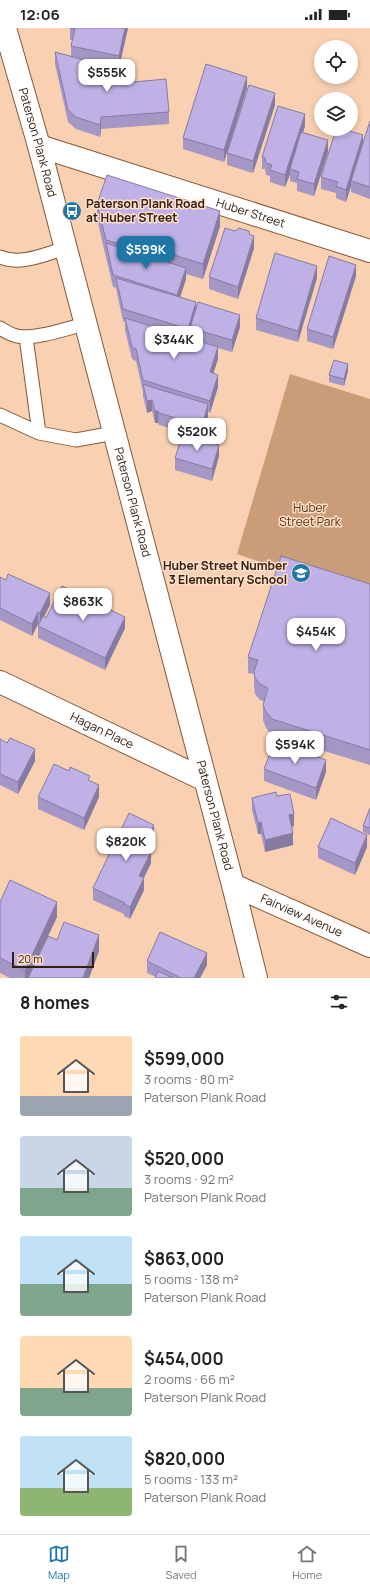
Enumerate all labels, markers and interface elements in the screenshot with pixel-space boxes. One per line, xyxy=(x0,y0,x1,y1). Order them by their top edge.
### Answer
text: 12:06 xyxy=(20,4,60,25)
map controls xyxy=(314,40,358,136)
button: locate xyxy=(314,40,358,84)
pin: $555K xyxy=(79,59,135,93)
text: $555K xyxy=(87,63,127,81)
street label: Paterson Plank Road xyxy=(15,86,61,199)
button: layers xyxy=(314,92,358,136)
street label: Huber Street xyxy=(214,194,288,232)
place label: Paterson Plank Road at Huber STreet xyxy=(86,195,205,226)
bus stop icon: Paterson Plank Road at Huber STreet xyxy=(61,200,83,222)
pin: $599K xyxy=(118,236,174,270)
text: $599K xyxy=(126,240,166,258)
pin: $344K xyxy=(146,326,202,360)
text: $344K xyxy=(154,330,194,348)
pin: $520K xyxy=(169,418,225,452)
text: $520K xyxy=(177,422,217,440)
street label: Paterson Plank Road xyxy=(110,445,156,559)
park label: Huber Street Park xyxy=(279,499,342,530)
place label: Huber Street Number 3 Elementary School xyxy=(163,557,287,588)
school or university icon: Huber Street Number 3 Elementary School xyxy=(290,562,312,584)
pin: $863K xyxy=(55,588,111,622)
text: $863K xyxy=(63,592,103,610)
pin: $454K xyxy=(288,618,344,652)
text: $454K xyxy=(296,622,336,640)
street label: Hagan Place xyxy=(68,708,137,753)
pin: $594K xyxy=(267,731,323,765)
text: $594K xyxy=(275,735,315,753)
street label: Paterson Plank Road xyxy=(193,759,238,872)
pin: $820K xyxy=(98,828,154,862)
text: $820K xyxy=(106,832,146,850)
street label: Fairview Avenue xyxy=(258,889,345,941)
scale bar xyxy=(12,950,94,969)
text: 20 m xyxy=(18,951,43,966)
text: 8 homes xyxy=(20,991,90,1014)
icon: filters xyxy=(328,991,350,1013)
text: $599,000 xyxy=(144,1047,224,1070)
icon: home xyxy=(52,1052,100,1100)
text: 3 rooms · 80 m² xyxy=(144,1070,234,1088)
text: Paterson Plank Road xyxy=(144,1088,266,1106)
text: $520,000 xyxy=(144,1147,224,1170)
icon: home xyxy=(52,1152,100,1200)
text: 3 rooms · 92 m² xyxy=(144,1170,234,1188)
text: Paterson Plank Road xyxy=(144,1188,266,1206)
text: $863,000 xyxy=(144,1247,224,1270)
icon: home xyxy=(52,1252,100,1300)
text: 5 rooms · 138 m² xyxy=(144,1270,239,1288)
text: Paterson Plank Road xyxy=(144,1288,266,1306)
text: $454,000 xyxy=(144,1347,224,1370)
icon: home xyxy=(52,1352,100,1400)
text: 2 rooms · 66 m² xyxy=(144,1370,235,1388)
text: Paterson Plank Road xyxy=(144,1388,266,1406)
text: $820,000 xyxy=(144,1447,225,1470)
icon: home xyxy=(52,1452,100,1500)
text: 5 rooms · 133 m² xyxy=(144,1470,238,1488)
text: Paterson Plank Road xyxy=(144,1488,266,1506)
tab: Map xyxy=(48,1543,70,1582)
tab: Saved xyxy=(166,1543,197,1582)
tab: Home xyxy=(292,1543,322,1582)

